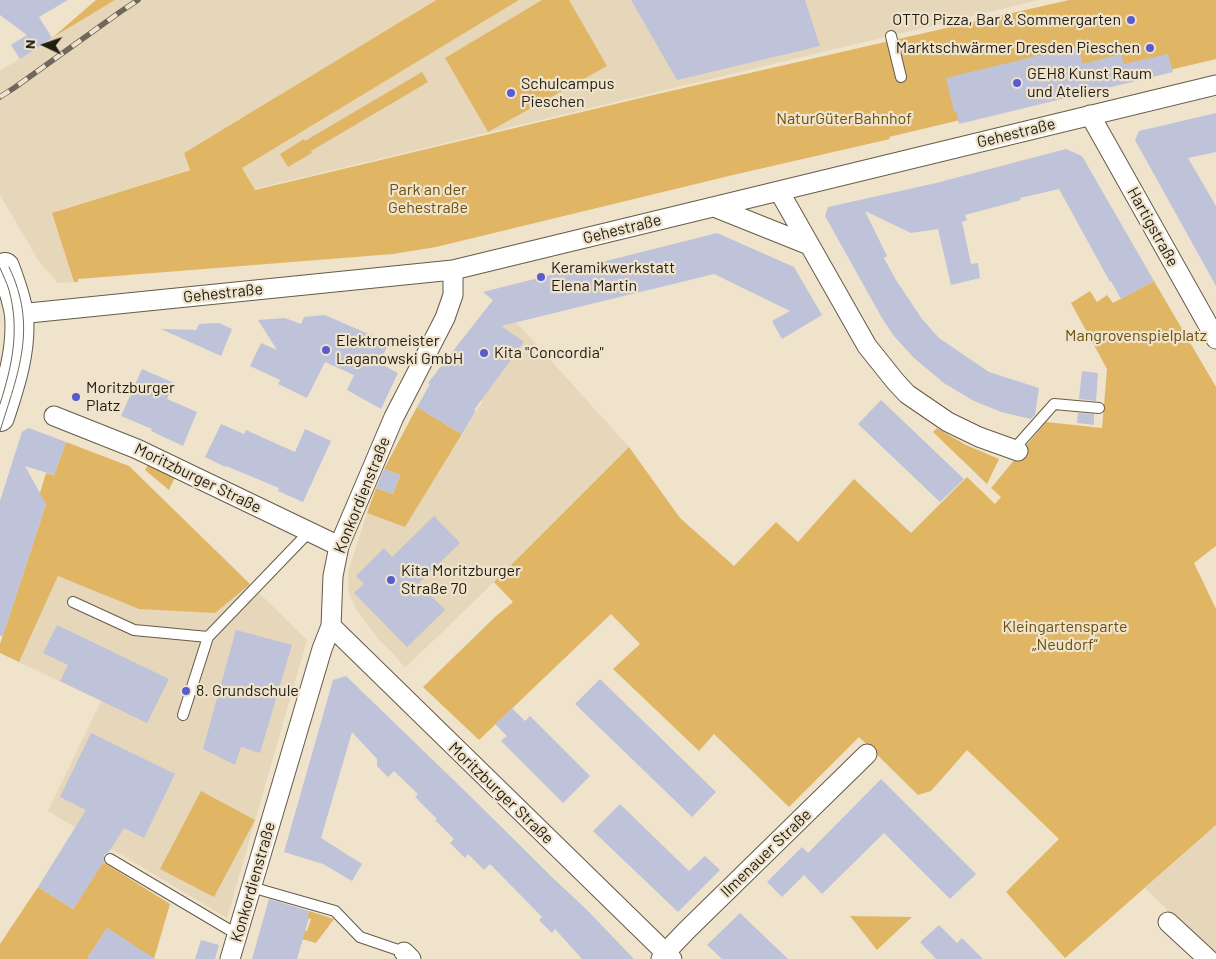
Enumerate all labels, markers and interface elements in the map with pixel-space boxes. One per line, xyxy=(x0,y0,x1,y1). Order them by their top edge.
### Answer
place label: OTTO Pizza, Bar & Sommergarten xyxy=(892,10,1121,30)
marker: OTTO Pizza, Bar & Sommergarten xyxy=(1125,14,1137,26)
north arrow xyxy=(20,20,70,70)
place label: Marktschwärmer Dresden Pieschen xyxy=(896,38,1140,58)
text: N xyxy=(21,39,38,49)
marker: Marktschwärmer Dresden Pieschen xyxy=(1144,42,1156,54)
place label: GEH8 Kunst Raum und Ateliers xyxy=(1027,64,1152,102)
place label: Schulcampus Pieschen xyxy=(521,74,614,112)
marker: GEH8 Kunst Raum und Ateliers xyxy=(1011,77,1023,89)
marker: Schulcampus Pieschen xyxy=(505,87,517,99)
park label: NaturGüterBahnhof xyxy=(776,109,912,129)
street label: Gehestraße xyxy=(975,114,1057,152)
park label: Park an der Gehestraße xyxy=(388,180,468,218)
street label: Hartigstraße xyxy=(1123,184,1183,270)
street label: Gehestraße xyxy=(581,210,663,248)
place label: Keramikwerkstatt Elena Martin xyxy=(551,258,675,296)
marker: Keramikwerkstatt Elena Martin xyxy=(535,271,547,283)
street label: Gehestraße xyxy=(182,279,264,307)
park label: Mangrovenspielplatz xyxy=(1065,326,1207,346)
place label: Elektromeister Laganowski GmbH xyxy=(336,331,463,369)
place label: Kita "Concordia" xyxy=(494,343,604,363)
marker: Elektromeister Laganowski GmbH xyxy=(320,344,332,356)
marker: Kita "Concordia" xyxy=(478,347,490,359)
place label: Moritzburger Platz xyxy=(86,378,175,416)
marker: Moritzburger Platz xyxy=(70,391,82,403)
street label: Konkordienstraße xyxy=(330,434,394,556)
street label: Moritzburger Straße xyxy=(131,439,265,517)
place label: Kita Moritzburger Straße 70 xyxy=(401,561,521,599)
marker: Kita Moritzburger Straße 70 xyxy=(385,574,397,586)
park label: Kleingartensparte „Neudorf“ xyxy=(1002,617,1128,655)
place label: 8. Grundschule xyxy=(196,681,299,701)
marker: 8. Grundschule xyxy=(180,685,192,697)
street label: Moritzburger Straße xyxy=(444,738,558,848)
street label: Ilmenauer Straße xyxy=(717,805,815,901)
street label: Konkordienstraße xyxy=(227,820,279,944)

